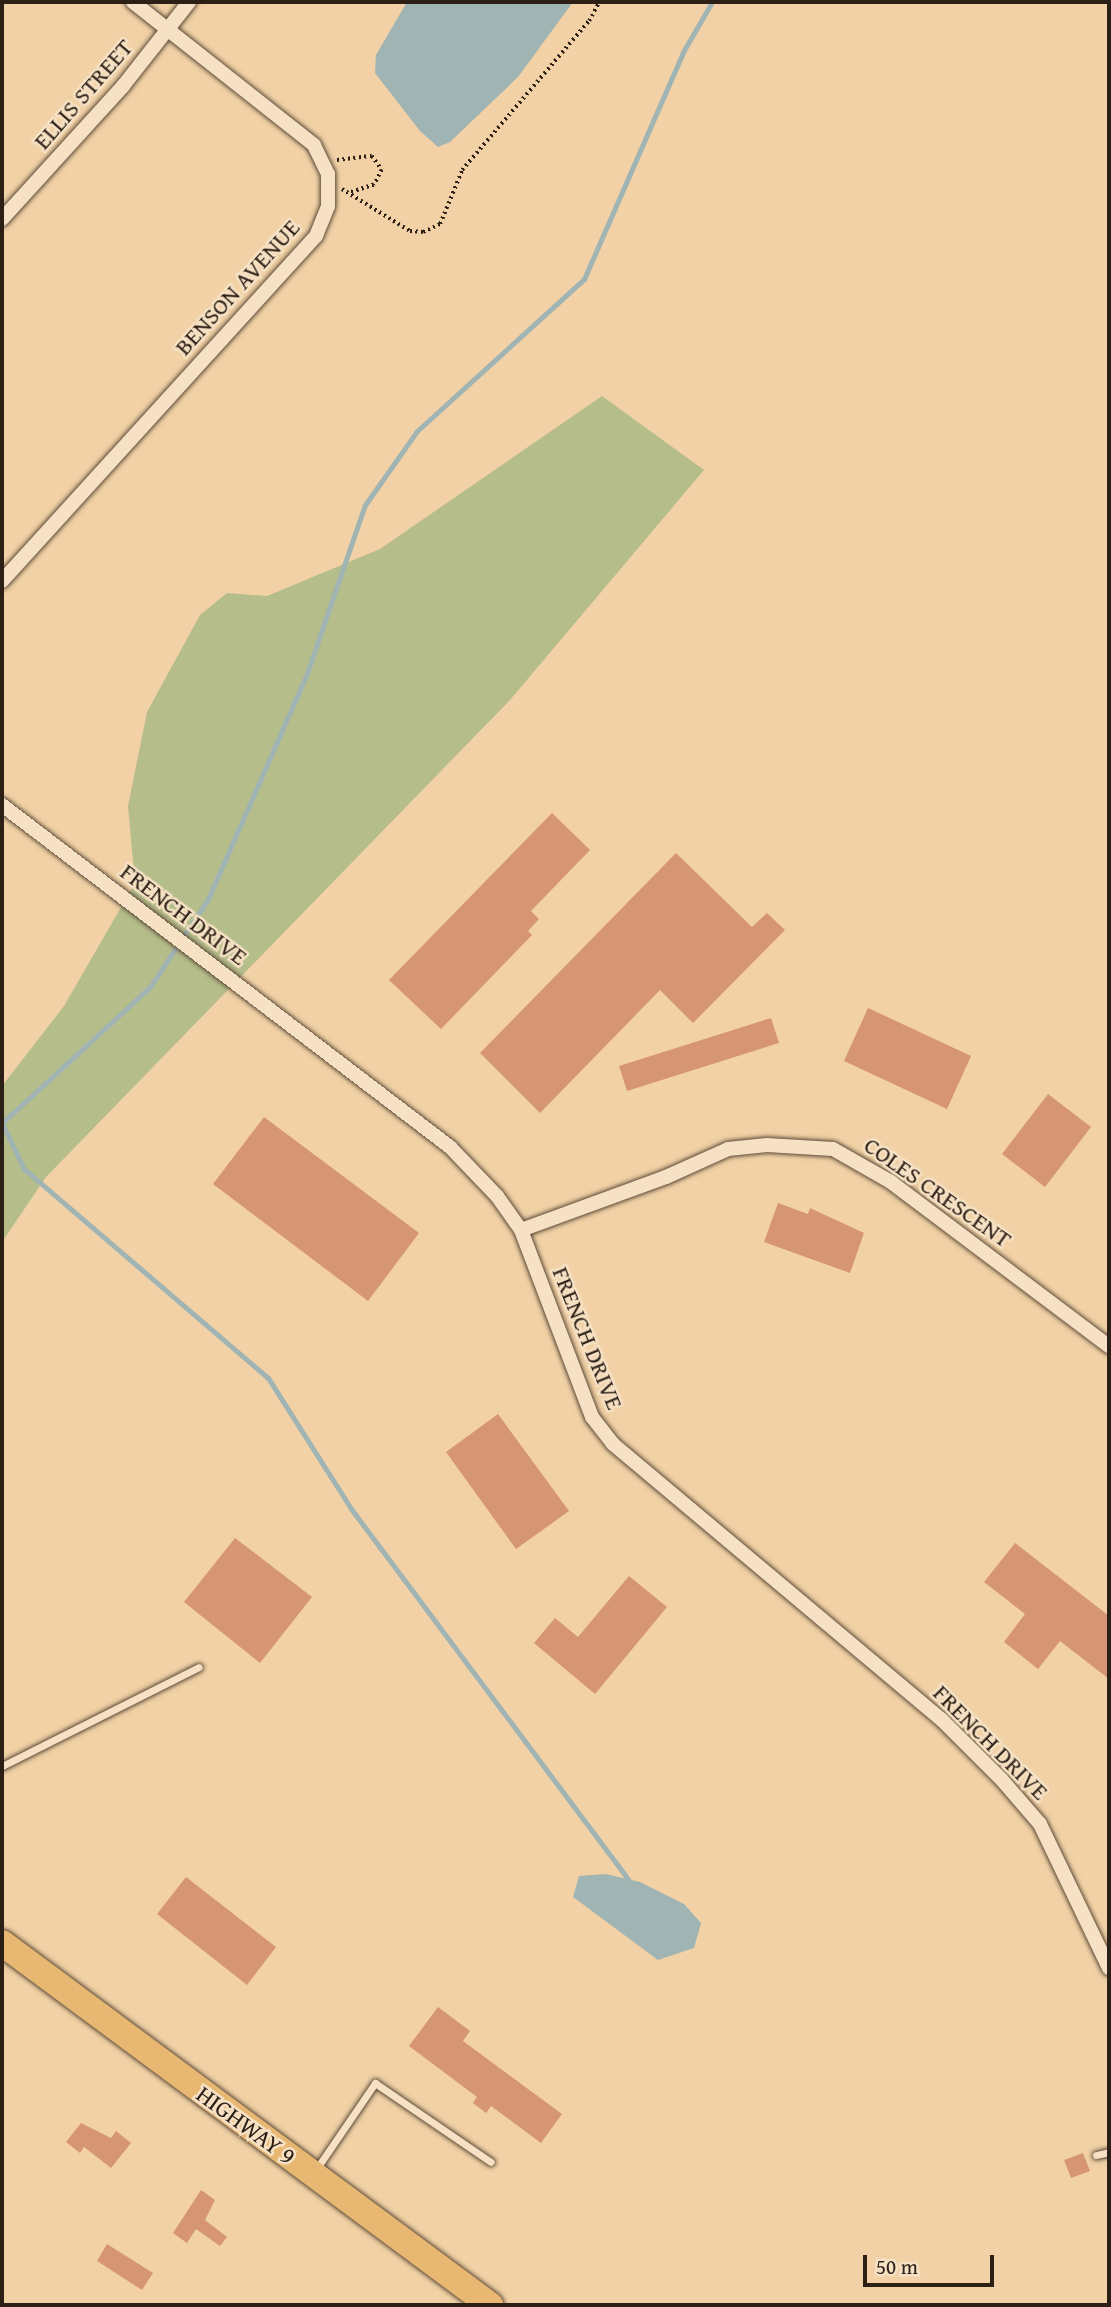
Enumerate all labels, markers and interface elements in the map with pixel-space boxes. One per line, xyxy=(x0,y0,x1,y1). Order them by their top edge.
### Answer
street label: ELLIS STREET xyxy=(27,33,139,155)
street label: BENSON AVENUE xyxy=(168,213,306,361)
street label: FRENCH DRIVE xyxy=(115,857,253,971)
street label: COLES CRESCENT xyxy=(859,1130,1017,1254)
street label: FRENCH DRIVE xyxy=(546,1262,630,1414)
street label: FRENCH DRIVE xyxy=(927,1678,1055,1806)
street label: HIGHWAY 9 xyxy=(191,2079,301,2171)
scale bar xyxy=(866,2240,997,2284)
text: 50 m xyxy=(876,2251,918,2282)

